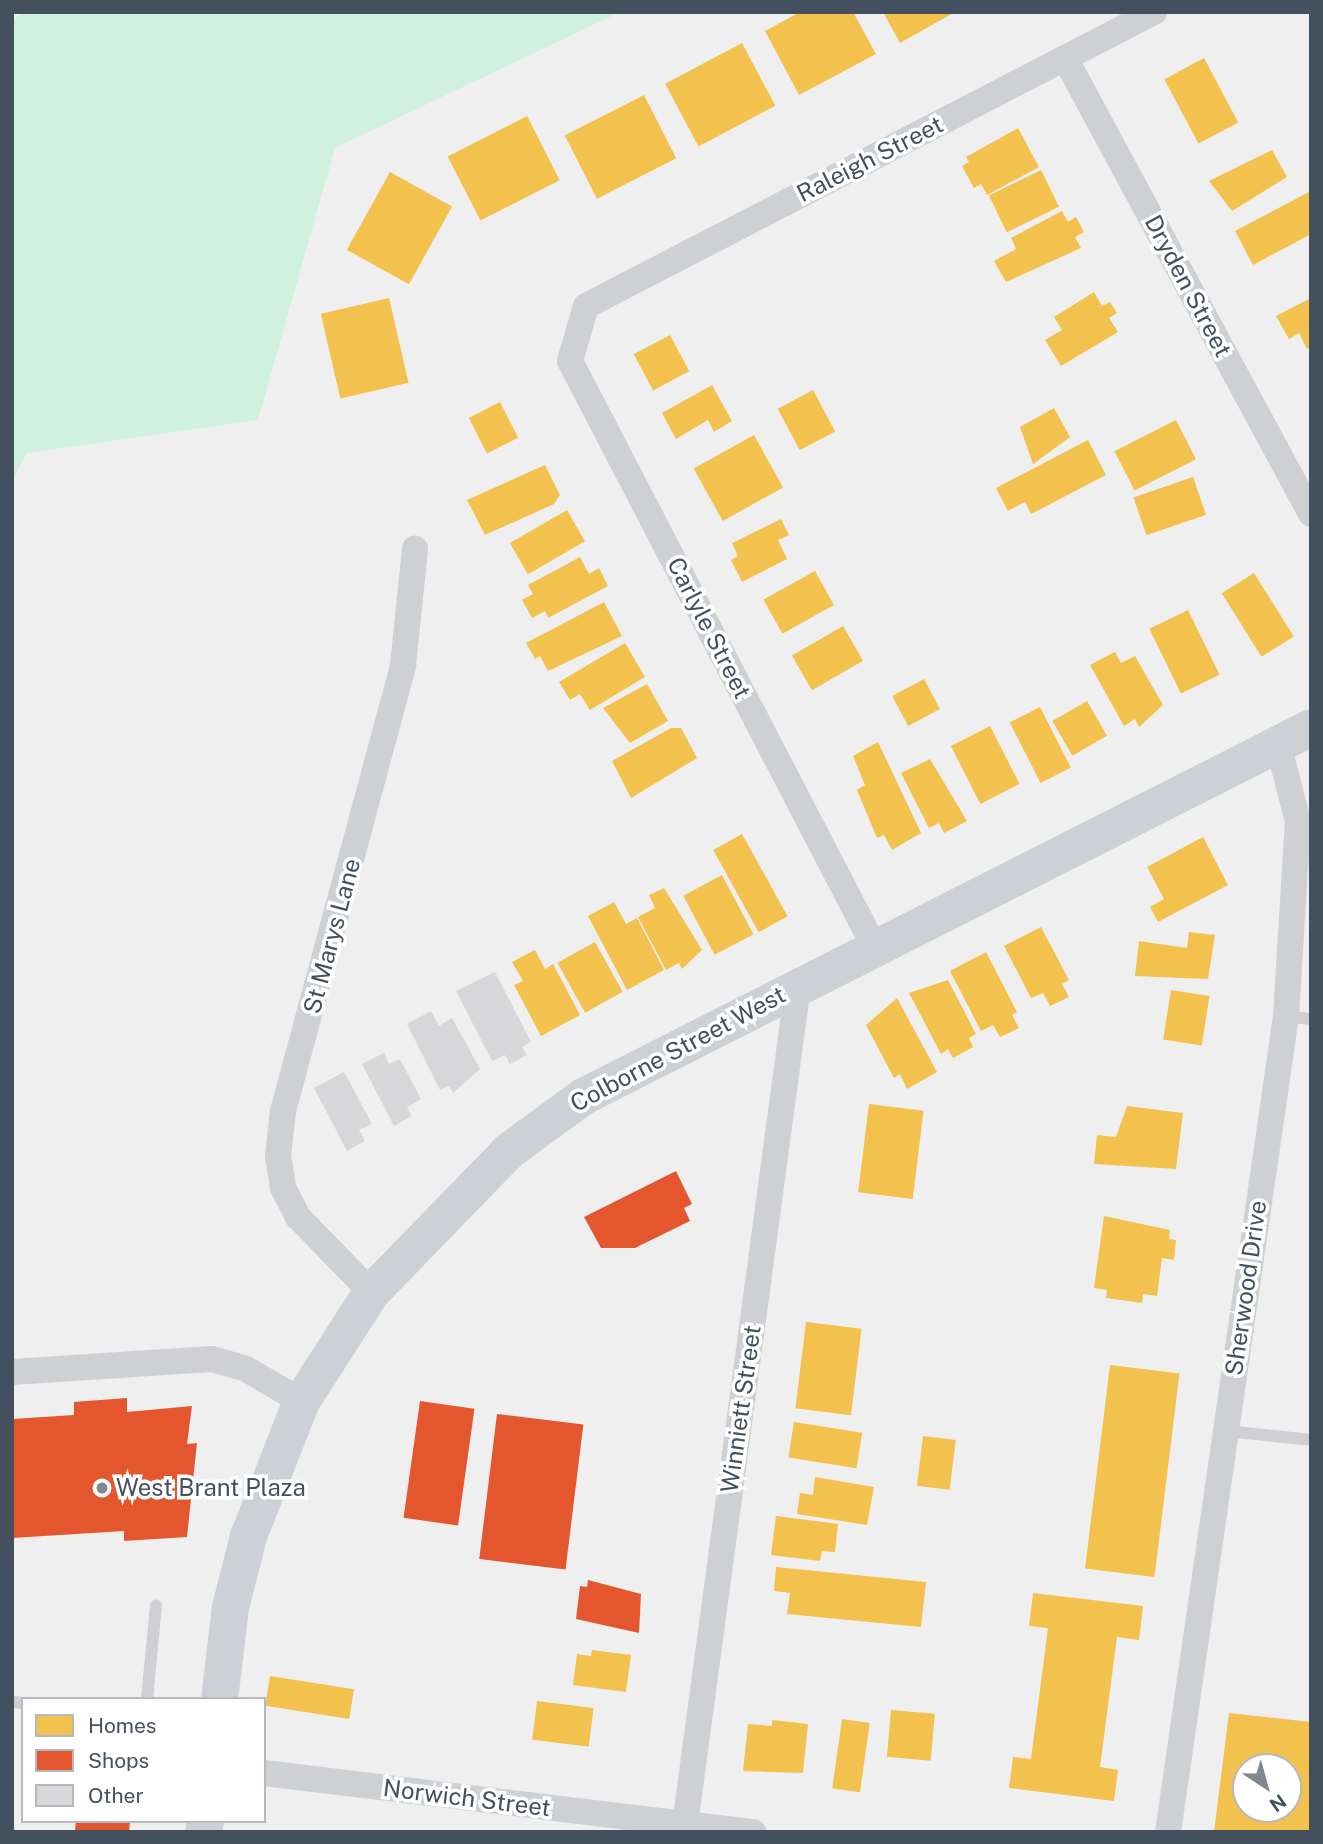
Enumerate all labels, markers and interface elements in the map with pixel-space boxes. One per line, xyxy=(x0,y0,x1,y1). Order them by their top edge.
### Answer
street label: Raleigh Street xyxy=(792,110,948,208)
street label: Dryden Street xyxy=(1139,210,1237,362)
street label: Carlyle Street xyxy=(661,552,757,704)
street label: St Marys Lane xyxy=(297,855,367,1017)
street label: Colborne Street West xyxy=(565,980,791,1118)
street label: Sherwood Drive xyxy=(1219,1199,1273,1377)
street label: Winniett Street xyxy=(715,1323,767,1495)
place label: West Brant Plaza xyxy=(116,1474,306,1502)
marker: West Brant Plaza xyxy=(94,1480,110,1496)
legend xyxy=(21,1697,266,1823)
text: Homes xyxy=(88,1713,156,1738)
text: Shops xyxy=(88,1748,149,1773)
north arrow xyxy=(1232,1753,1302,1823)
street label: Norwich Street xyxy=(382,1773,552,1823)
text: Other xyxy=(88,1783,144,1808)
text: N xyxy=(1266,1790,1291,1817)

